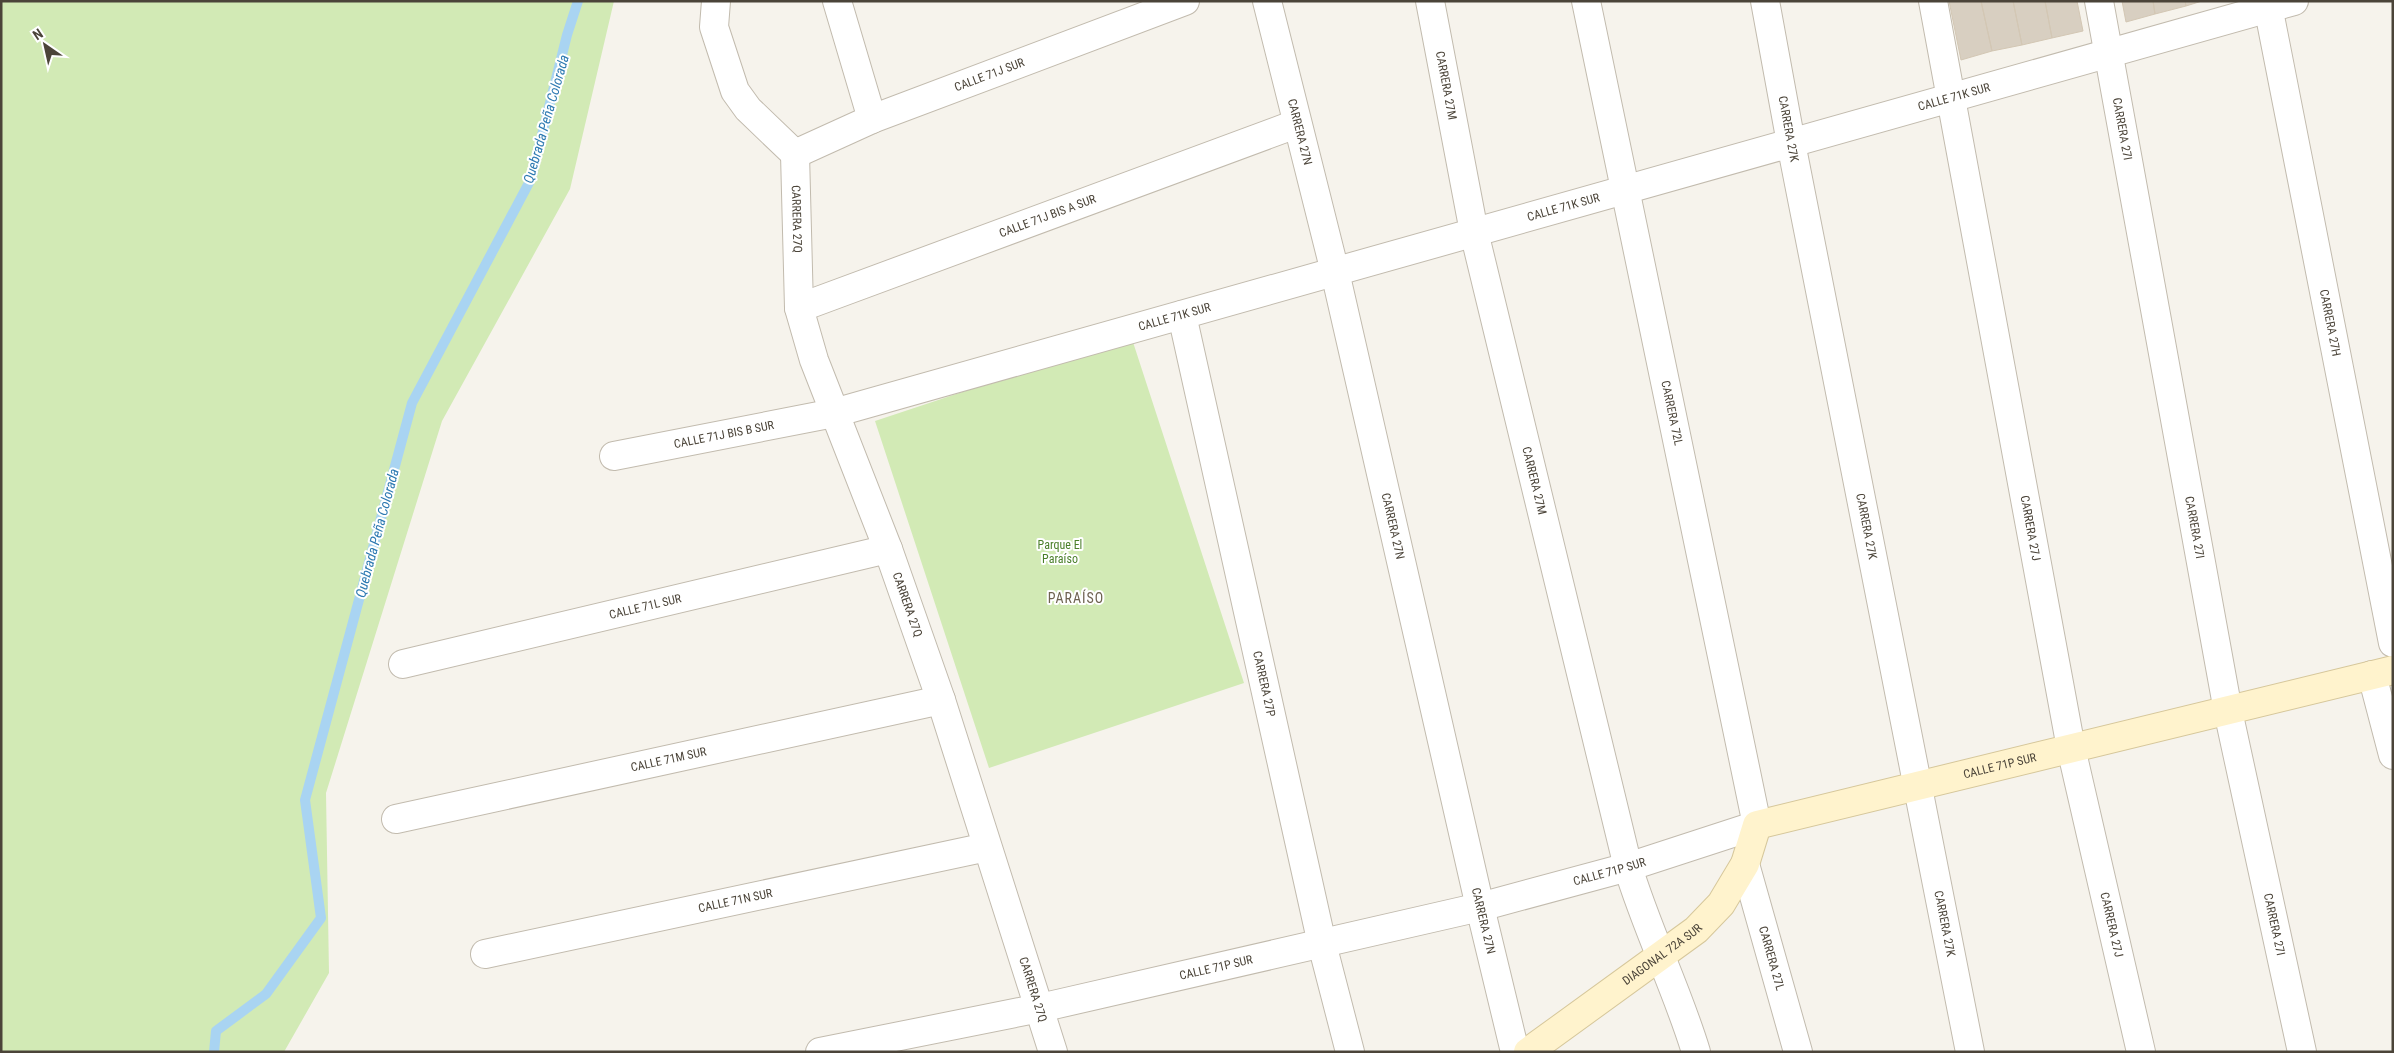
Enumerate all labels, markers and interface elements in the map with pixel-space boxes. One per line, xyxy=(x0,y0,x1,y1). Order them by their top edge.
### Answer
north arrow xyxy=(20,20,70,70)
text: N xyxy=(30,25,46,43)
street label: CARRERA 27M xyxy=(1433,50,1459,121)
water label: Quebrada Peña Colorada xyxy=(520,53,572,185)
street label: CALLE 71J SUR xyxy=(952,55,1027,94)
street label: CALLE 71K SUR xyxy=(1916,80,1992,114)
street label: CARRERA 27K xyxy=(1776,95,1802,164)
street label: CARRERA 27I xyxy=(2110,96,2135,161)
street label: CARRERA 27N xyxy=(1285,97,1315,167)
street label: CARRERA 27Q xyxy=(789,185,805,253)
street label: CALLE 71K SUR xyxy=(1526,190,1602,224)
street label: CALLE 71J BIS A SUR xyxy=(997,192,1098,240)
street label: CARRERA 27H xyxy=(2317,288,2344,357)
street label: CALLE 71K SUR xyxy=(1137,300,1213,334)
street label: CARRERA 72L xyxy=(1658,379,1686,447)
street label: CALLE 71J BIS B SUR xyxy=(673,418,776,451)
street label: CARRERA 27M xyxy=(1519,445,1549,516)
water label: Quebrada Peña Colorada xyxy=(352,467,402,599)
street label: CARRERA 27N xyxy=(1379,491,1407,561)
street label: CARRERA 27K xyxy=(1853,492,1880,561)
street label: CARRERA 27J xyxy=(2017,494,2043,562)
street label: CARRERA 27I xyxy=(2182,495,2207,560)
park label: Parque El Paraíso xyxy=(1038,538,1082,566)
street label: CARRERA 27Q xyxy=(890,570,925,639)
district label: PARAÍSO xyxy=(1048,589,1104,606)
street label: CALLE 71L SUR xyxy=(608,591,683,622)
street label: CARRERA 27P xyxy=(1250,650,1278,719)
street label: CALLE 71M SUR xyxy=(629,744,708,775)
street label: CALLE 71P SUR xyxy=(1962,750,2038,781)
street label: CALLE 71P SUR xyxy=(1572,855,1648,888)
street label: CALLE 71N SUR xyxy=(697,886,774,915)
street label: CARRERA 27N xyxy=(1469,886,1498,955)
street label: CARRERA 27K xyxy=(1931,889,1958,958)
street label: CARRERA 27J xyxy=(2097,891,2126,959)
street label: CARRERA 27I xyxy=(2261,892,2288,957)
street label: DIAGONAL 72A SUR xyxy=(1620,920,1706,988)
street label: CARRERA 27L xyxy=(1756,925,1787,992)
street label: CALLE 71P SUR xyxy=(1178,952,1255,983)
street label: CARRERA 27Q xyxy=(1016,955,1050,1024)

